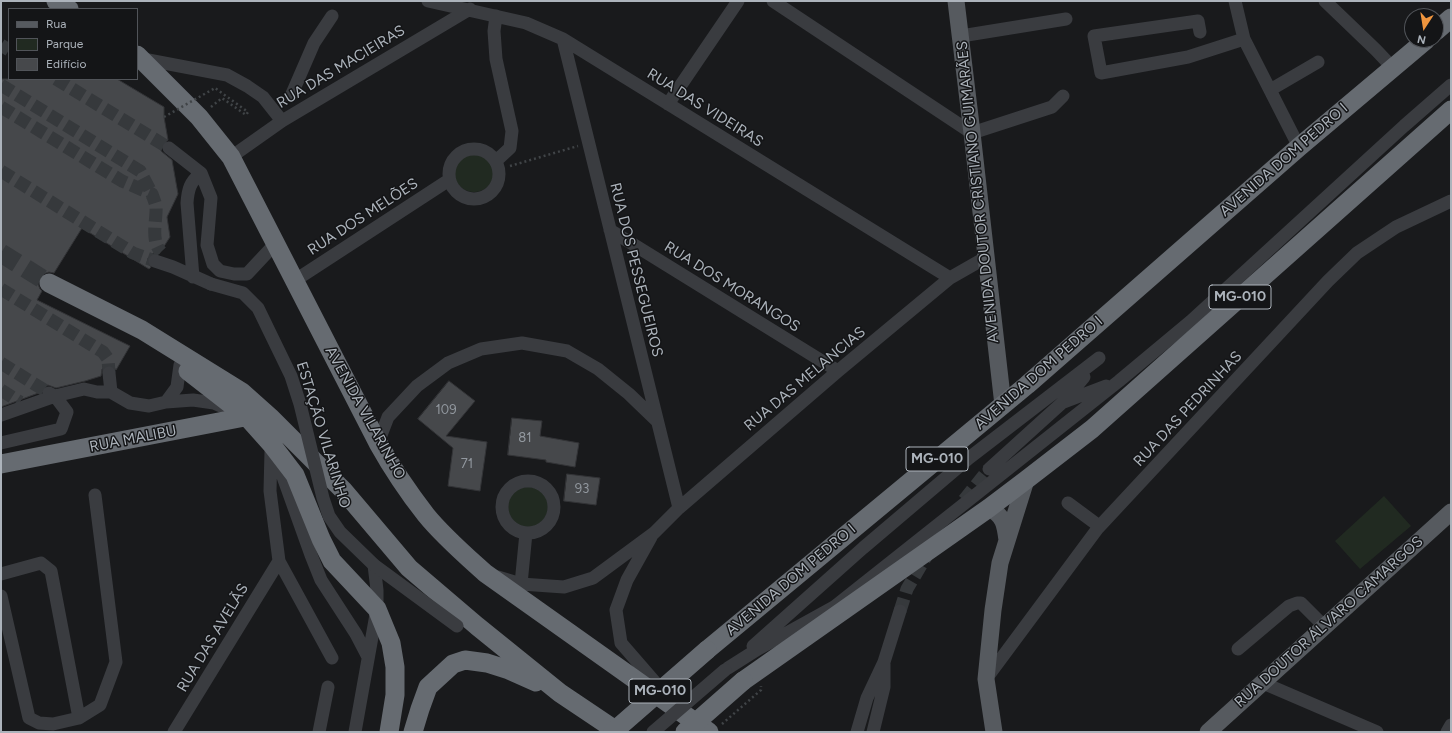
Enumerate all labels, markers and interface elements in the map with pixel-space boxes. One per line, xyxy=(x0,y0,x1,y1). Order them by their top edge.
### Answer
legend xyxy=(8,8,138,80)
north arrow xyxy=(1404,8,1444,48)
text: Rua xyxy=(46,17,66,31)
street label: RUA DAS MACIEIRAS xyxy=(274,22,408,112)
text: N xyxy=(1416,32,1427,46)
text: Parque xyxy=(46,37,83,51)
street label: AVENIDA DOUTOR CRISTIANO GUIMARÃES xyxy=(953,40,1003,344)
text: Edifício xyxy=(46,57,86,71)
street label: RUA DAS VIDEIRAS xyxy=(644,65,766,151)
street label: AVENIDA DOM PEDRO I xyxy=(1216,100,1352,220)
street label: RUA DOS MELÕES xyxy=(304,175,422,259)
street label: RUA DOS PESSEGUEIROS xyxy=(606,181,666,359)
street label: RUA DOS MORANGOS xyxy=(661,238,803,336)
road number: MG-010 xyxy=(1209,285,1271,309)
street label: AVENIDA DOM PEDRO I xyxy=(971,313,1107,433)
street label: RUA DAS MELANCIAS xyxy=(741,323,869,435)
street label: AVENIDA VILARINHO xyxy=(321,343,409,483)
street label: RUA DAS PEDRINHAS xyxy=(1130,348,1246,470)
street label: ESTAÇÃO VILARINHO xyxy=(292,360,354,510)
house number: 109 xyxy=(435,402,457,418)
street label: RUA MALIBU xyxy=(88,422,178,456)
house number: 81 xyxy=(518,430,532,446)
road number: MG-010 xyxy=(906,447,968,471)
house number: 71 xyxy=(461,456,473,472)
house number: 93 xyxy=(575,481,589,497)
street label: AVENIDA DOM PEDRO I xyxy=(723,521,859,639)
street label: RUA DOUTOR ÁLVARO CAMARGOS xyxy=(1231,533,1427,711)
street label: RUA DAS AVELÃS xyxy=(174,581,252,695)
road number: MG-010 xyxy=(629,679,691,703)

